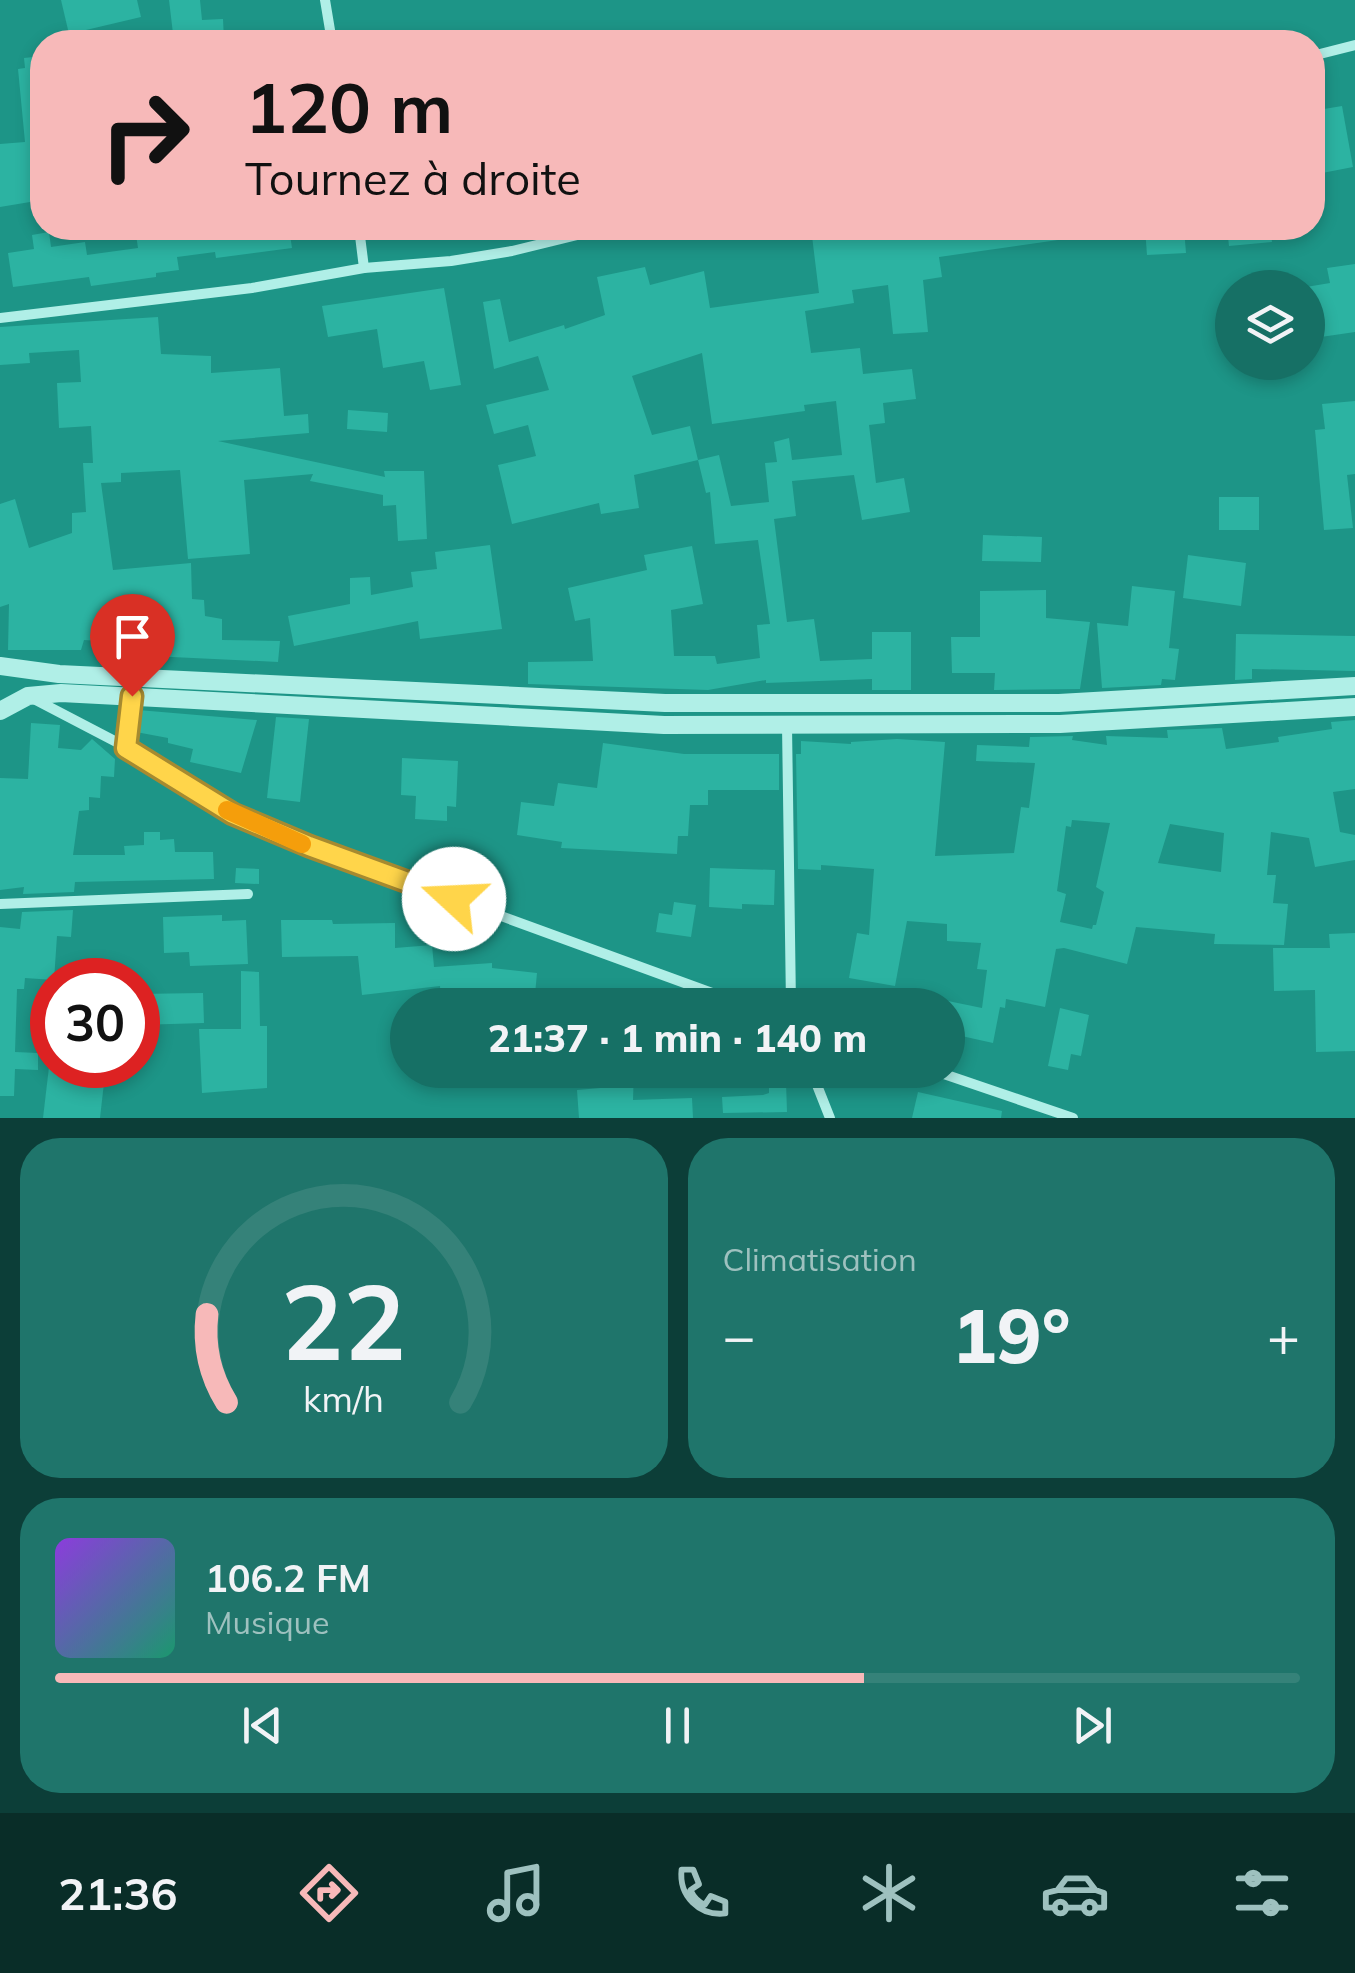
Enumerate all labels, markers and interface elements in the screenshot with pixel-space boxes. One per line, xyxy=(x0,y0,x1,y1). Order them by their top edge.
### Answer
text: 120 m xyxy=(245,63,453,151)
icon: right xyxy=(80,70,210,200)
text: Tournez à droite xyxy=(245,150,581,206)
map controls xyxy=(1215,270,1325,380)
button: layers xyxy=(1215,270,1325,380)
pin xyxy=(90,594,175,697)
icon: arrive xyxy=(105,609,160,664)
position arrow xyxy=(402,847,506,951)
speed limit sign: 30 xyxy=(30,958,160,1088)
text: 21:37 · 1 min · 140 m xyxy=(488,1014,867,1062)
text: Climatisation xyxy=(723,1239,917,1279)
text: 22 xyxy=(281,1255,406,1386)
text: 19° xyxy=(952,1288,1071,1382)
text: − xyxy=(723,1301,756,1370)
text: + xyxy=(1267,1301,1300,1370)
text: km/h xyxy=(303,1376,384,1421)
text: 106.2 FM xyxy=(205,1554,371,1602)
text: Musique xyxy=(205,1602,329,1642)
icon: previous xyxy=(235,1698,290,1753)
icon: pause xyxy=(650,1698,705,1753)
icon: next xyxy=(1065,1698,1120,1753)
icon: directions xyxy=(294,1858,364,1928)
icon: music xyxy=(481,1858,551,1928)
icon: phone xyxy=(667,1858,737,1928)
icon: climate xyxy=(854,1858,924,1928)
icon: car xyxy=(1040,1858,1110,1928)
icon: filters xyxy=(1227,1858,1297,1928)
text: 21:36 xyxy=(58,1865,177,1921)

